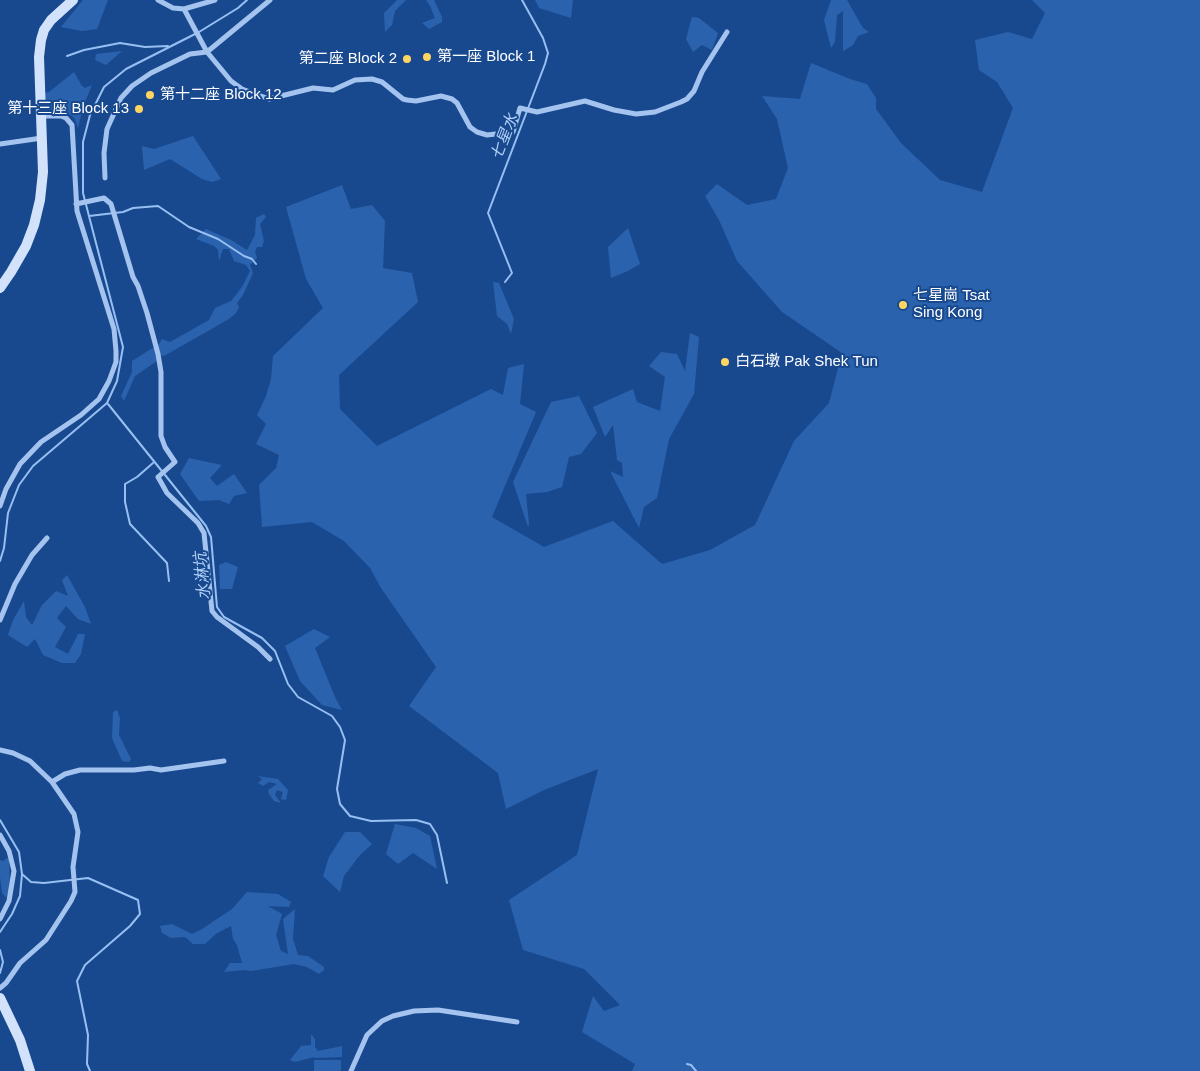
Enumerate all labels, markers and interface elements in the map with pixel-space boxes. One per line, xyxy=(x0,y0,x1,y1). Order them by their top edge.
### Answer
place label: 第一座 Block 1 xyxy=(437,48,535,66)
place label: 第二座 Block 2 xyxy=(299,50,397,68)
marker: 第一座 Block 1 xyxy=(421,51,433,63)
marker: 第二座 Block 2 xyxy=(401,53,413,65)
place label: 第十二座 Block 12 xyxy=(160,86,282,104)
marker: 第十二座 Block 12 xyxy=(144,89,156,101)
place label: 第十三座 Block 13 xyxy=(7,100,129,118)
marker: 第十三座 Block 13 xyxy=(133,103,145,115)
water label: 七星水 xyxy=(487,111,523,163)
place label: 七星崗 Tsat Sing Kong xyxy=(913,287,990,322)
marker: 七星崗 Tsat Sing Kong xyxy=(897,299,909,311)
place label: 白石墩 Pak Shek Tun xyxy=(735,353,878,371)
marker: 白石墩 Pak Shek Tun xyxy=(719,356,731,368)
water label: 水淋坑 xyxy=(191,551,215,601)

